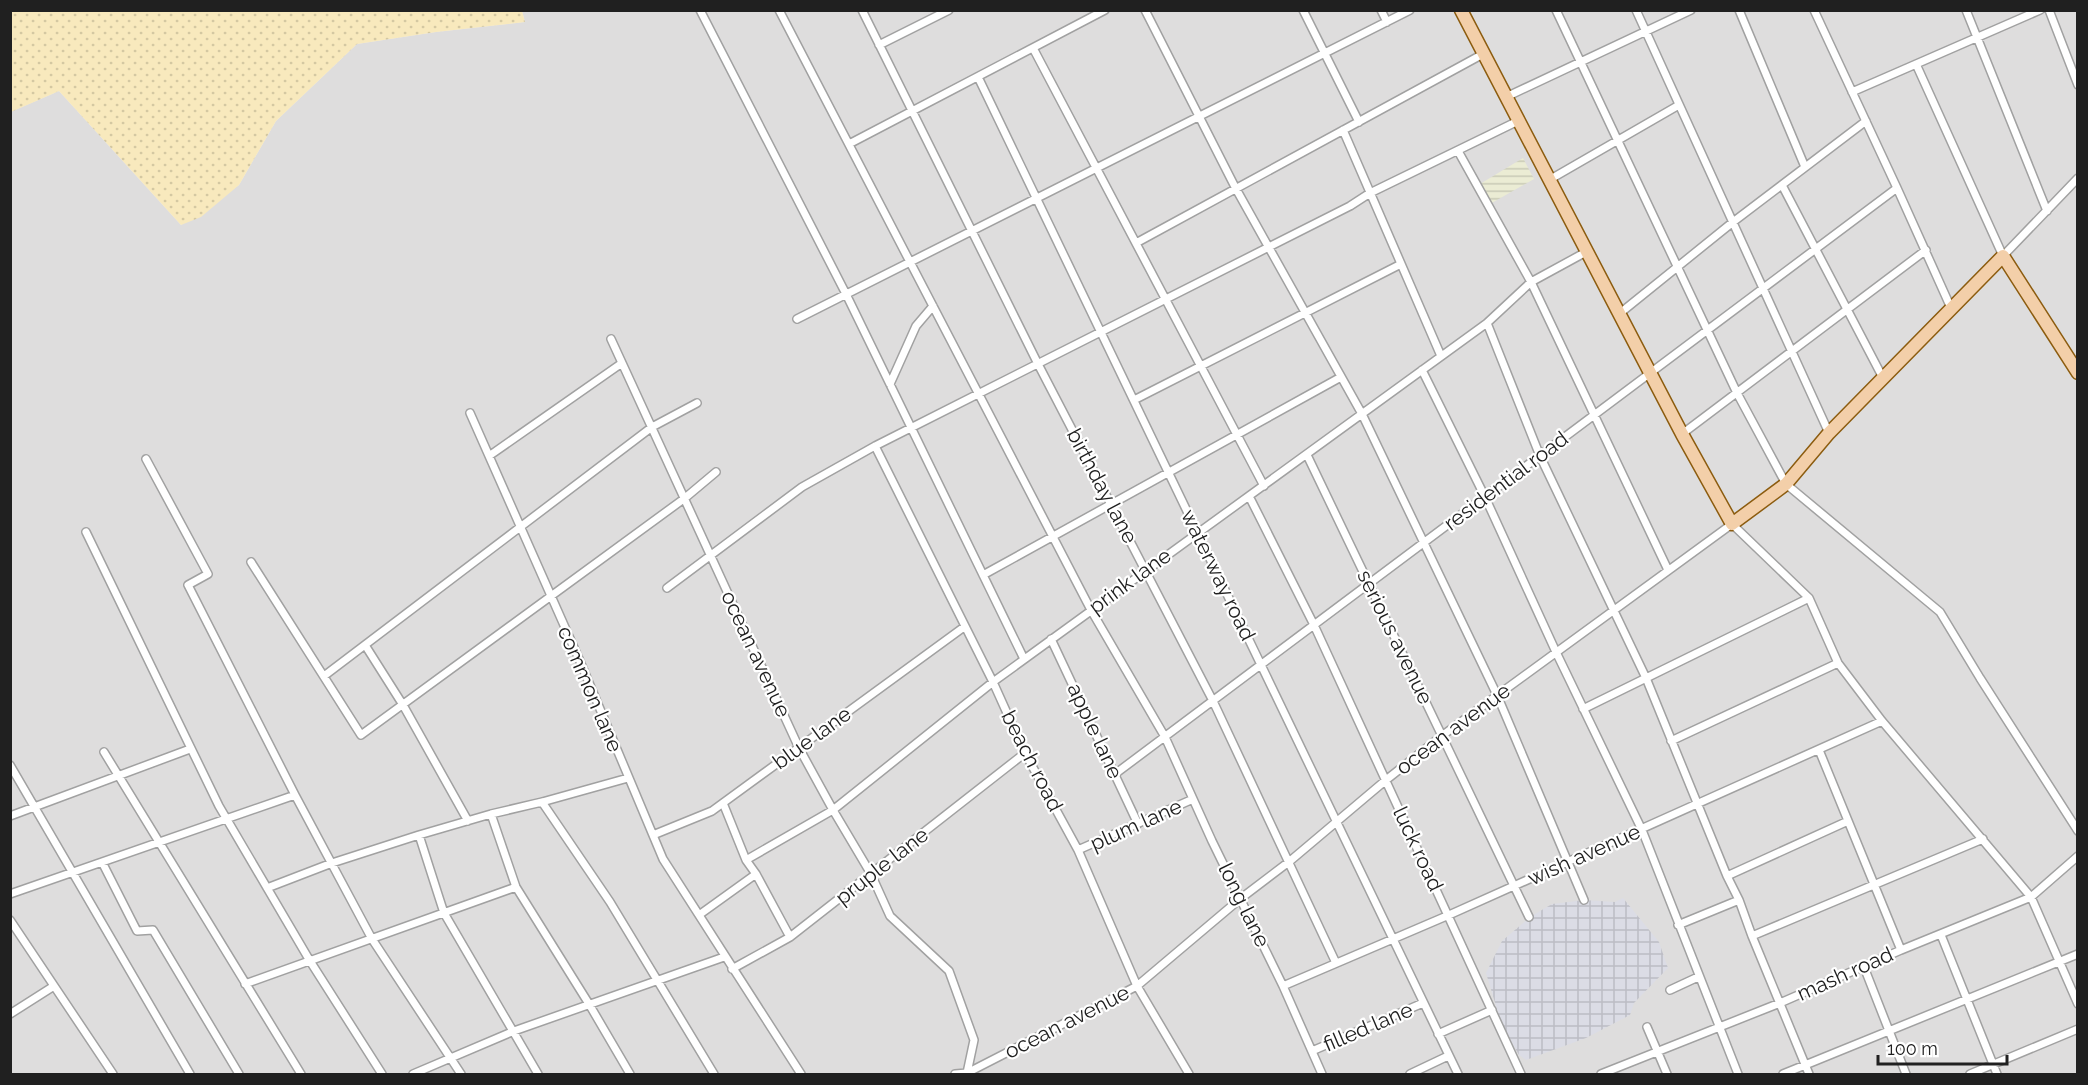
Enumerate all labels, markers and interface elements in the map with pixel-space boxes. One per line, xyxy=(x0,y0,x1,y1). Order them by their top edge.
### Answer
street label: birthday lane xyxy=(1062,424,1143,547)
street label: residential road xyxy=(1439,426,1573,535)
street label: waterway road xyxy=(1176,505,1261,644)
street label: prink lane xyxy=(1084,542,1176,619)
street label: serious avenue xyxy=(1352,566,1439,708)
street label: ocean avenue xyxy=(716,587,797,721)
street label: common lane xyxy=(553,622,628,756)
street label: ocean avenue xyxy=(1391,678,1515,780)
street label: apple lane xyxy=(1062,679,1128,783)
street label: blue lane xyxy=(768,701,856,774)
street label: beach road xyxy=(996,706,1069,815)
street label: plum lane xyxy=(1086,793,1185,856)
street label: luck road xyxy=(1388,803,1449,895)
street label: wish avenue xyxy=(1524,819,1644,891)
street label: pruple lane xyxy=(830,822,933,910)
street label: long lane xyxy=(1213,859,1276,951)
street label: mash road xyxy=(1793,941,1897,1006)
street label: ocean avenue xyxy=(1000,979,1133,1064)
street label: filled lane xyxy=(1319,997,1416,1057)
scale bar xyxy=(1878,1028,2007,1066)
text: 100 m xyxy=(1887,1038,1938,1059)

